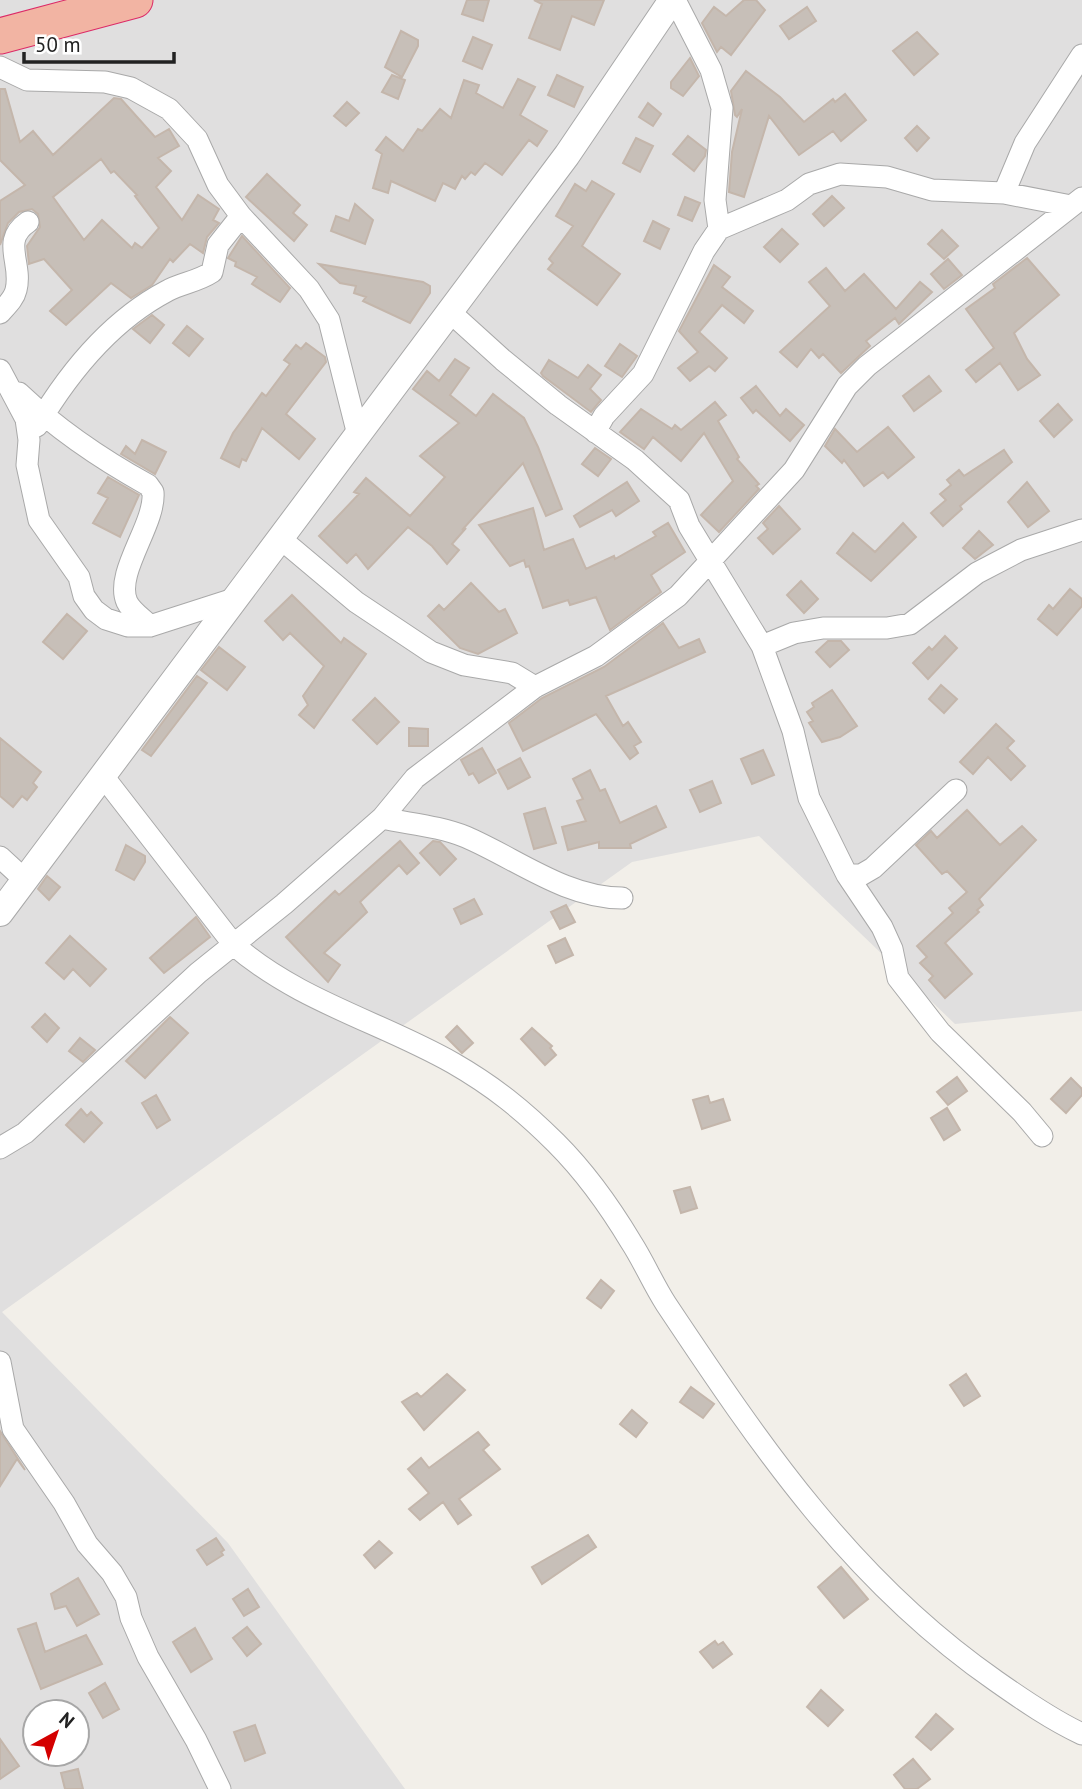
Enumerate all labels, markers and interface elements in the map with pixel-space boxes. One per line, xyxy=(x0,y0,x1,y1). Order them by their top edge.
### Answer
scale bar xyxy=(24,21,175,65)
text: 50 m xyxy=(35,31,81,58)
north arrow xyxy=(21,1698,91,1768)
text: N xyxy=(54,1707,79,1733)

